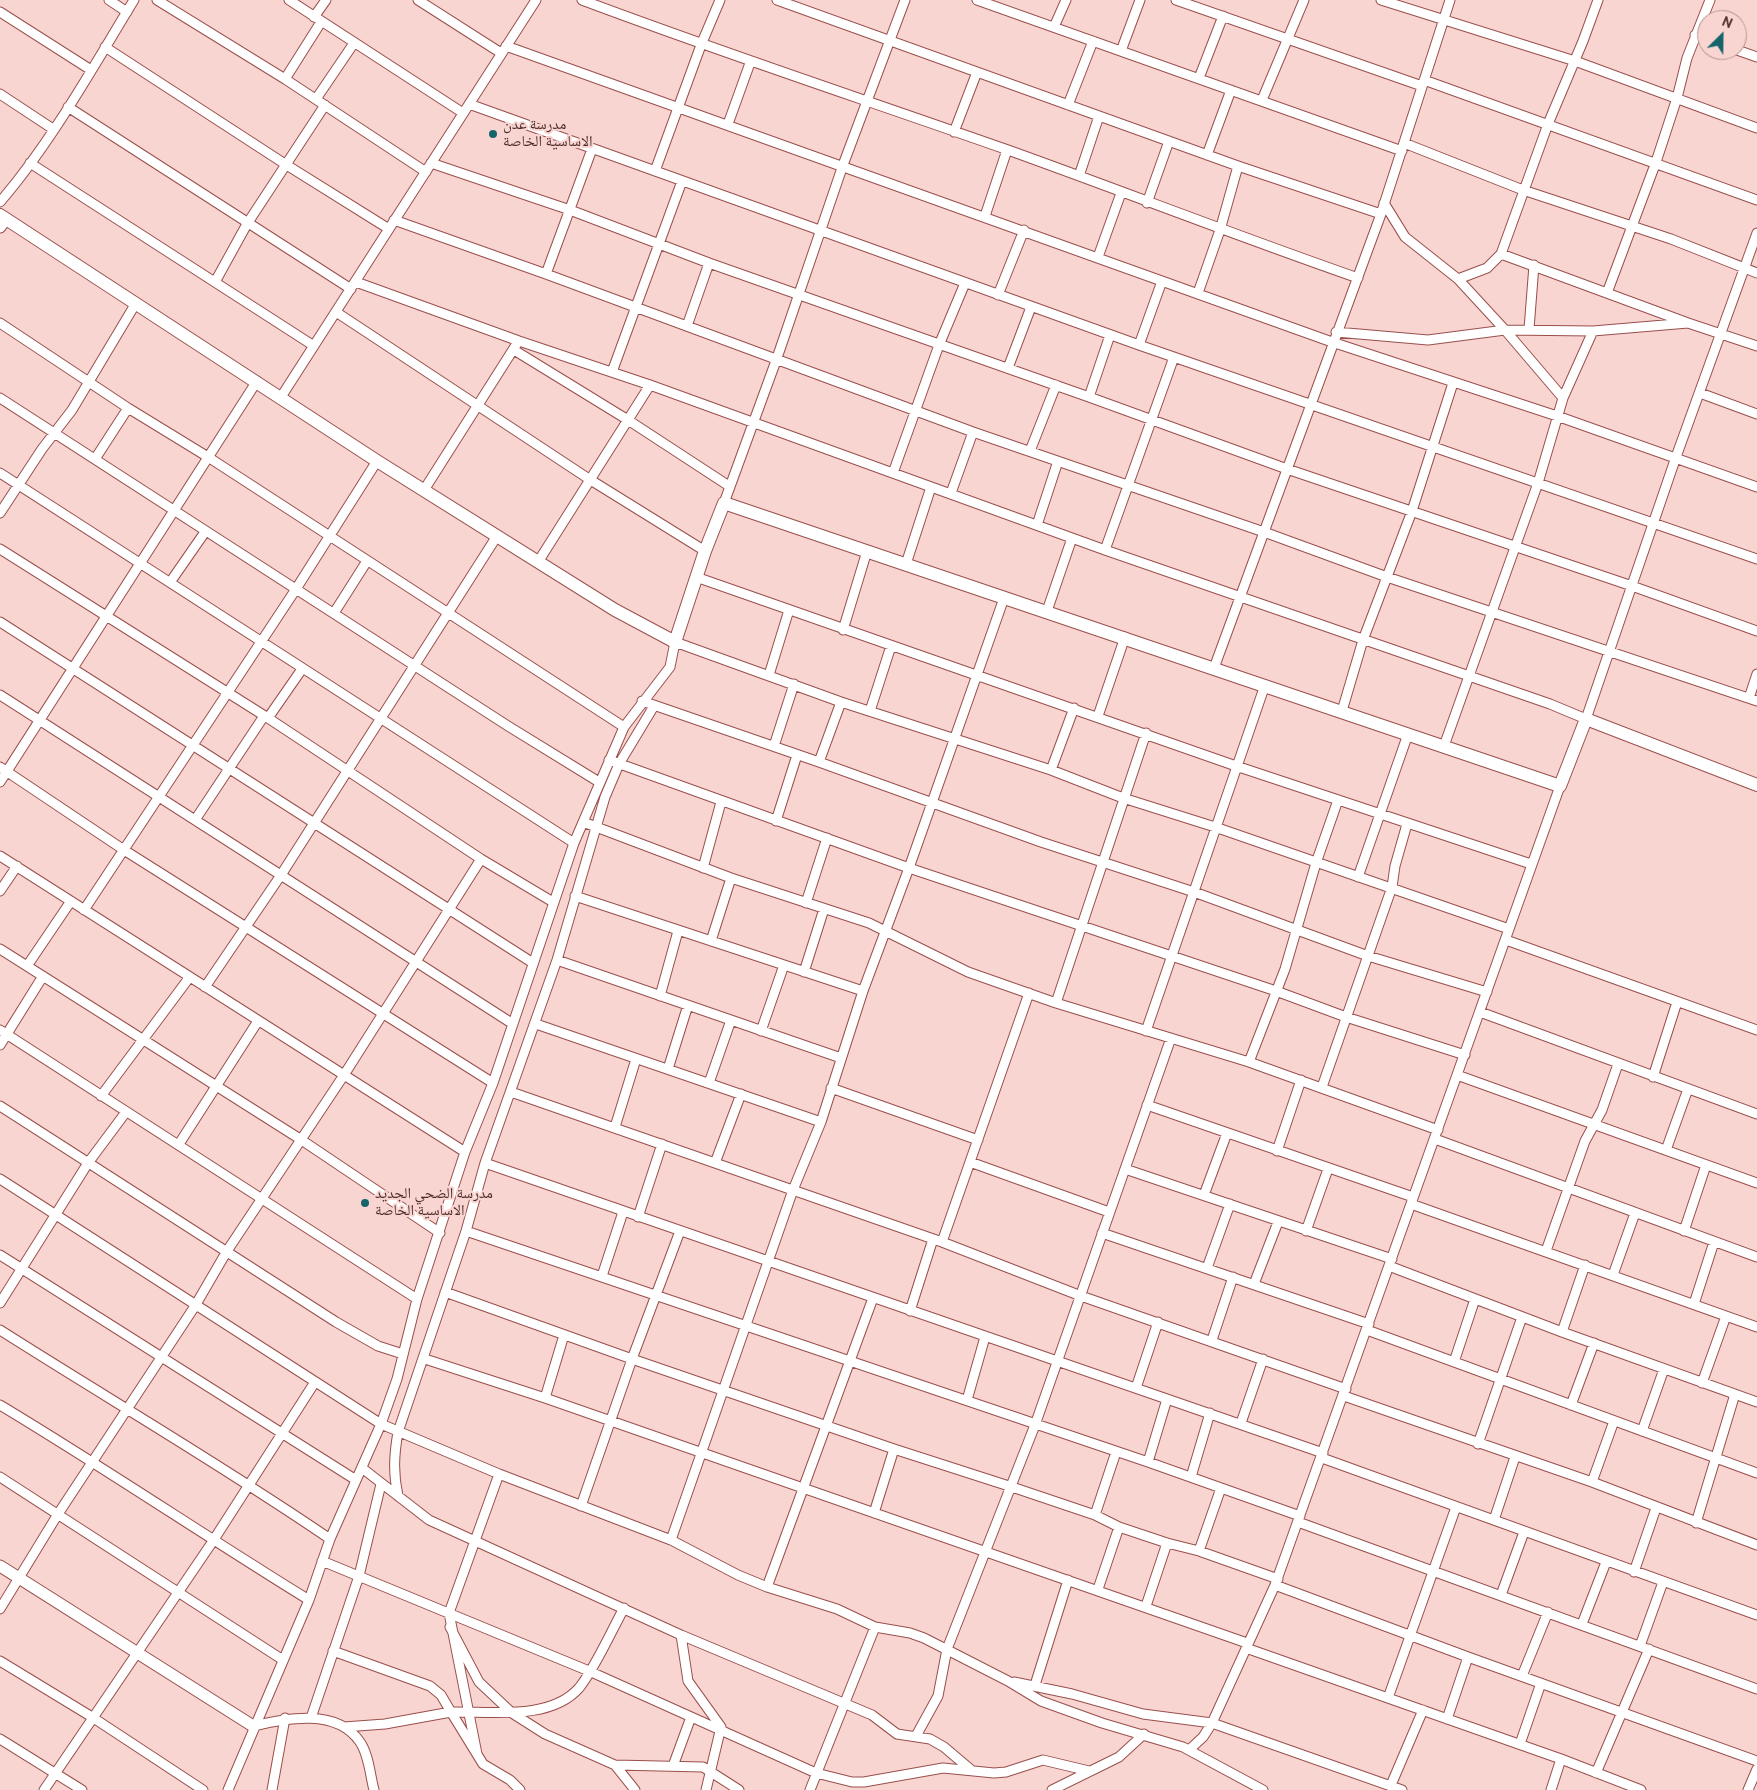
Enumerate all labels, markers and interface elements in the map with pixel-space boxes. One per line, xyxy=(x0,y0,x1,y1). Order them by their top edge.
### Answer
north arrow xyxy=(1697,10,1747,60)
text: N xyxy=(1719,12,1736,32)
place label: مدرسة عدن الاساسية الخاصة xyxy=(503,116,593,151)
marker: مدرسة عدن الاساسية الخاصة xyxy=(487,128,499,140)
place label: مدرسة الضحي الجديد الاساسية الخاصة xyxy=(375,1185,493,1220)
marker: مدرسة الضحي الجديد الاساسية الخاصة xyxy=(359,1197,371,1209)

